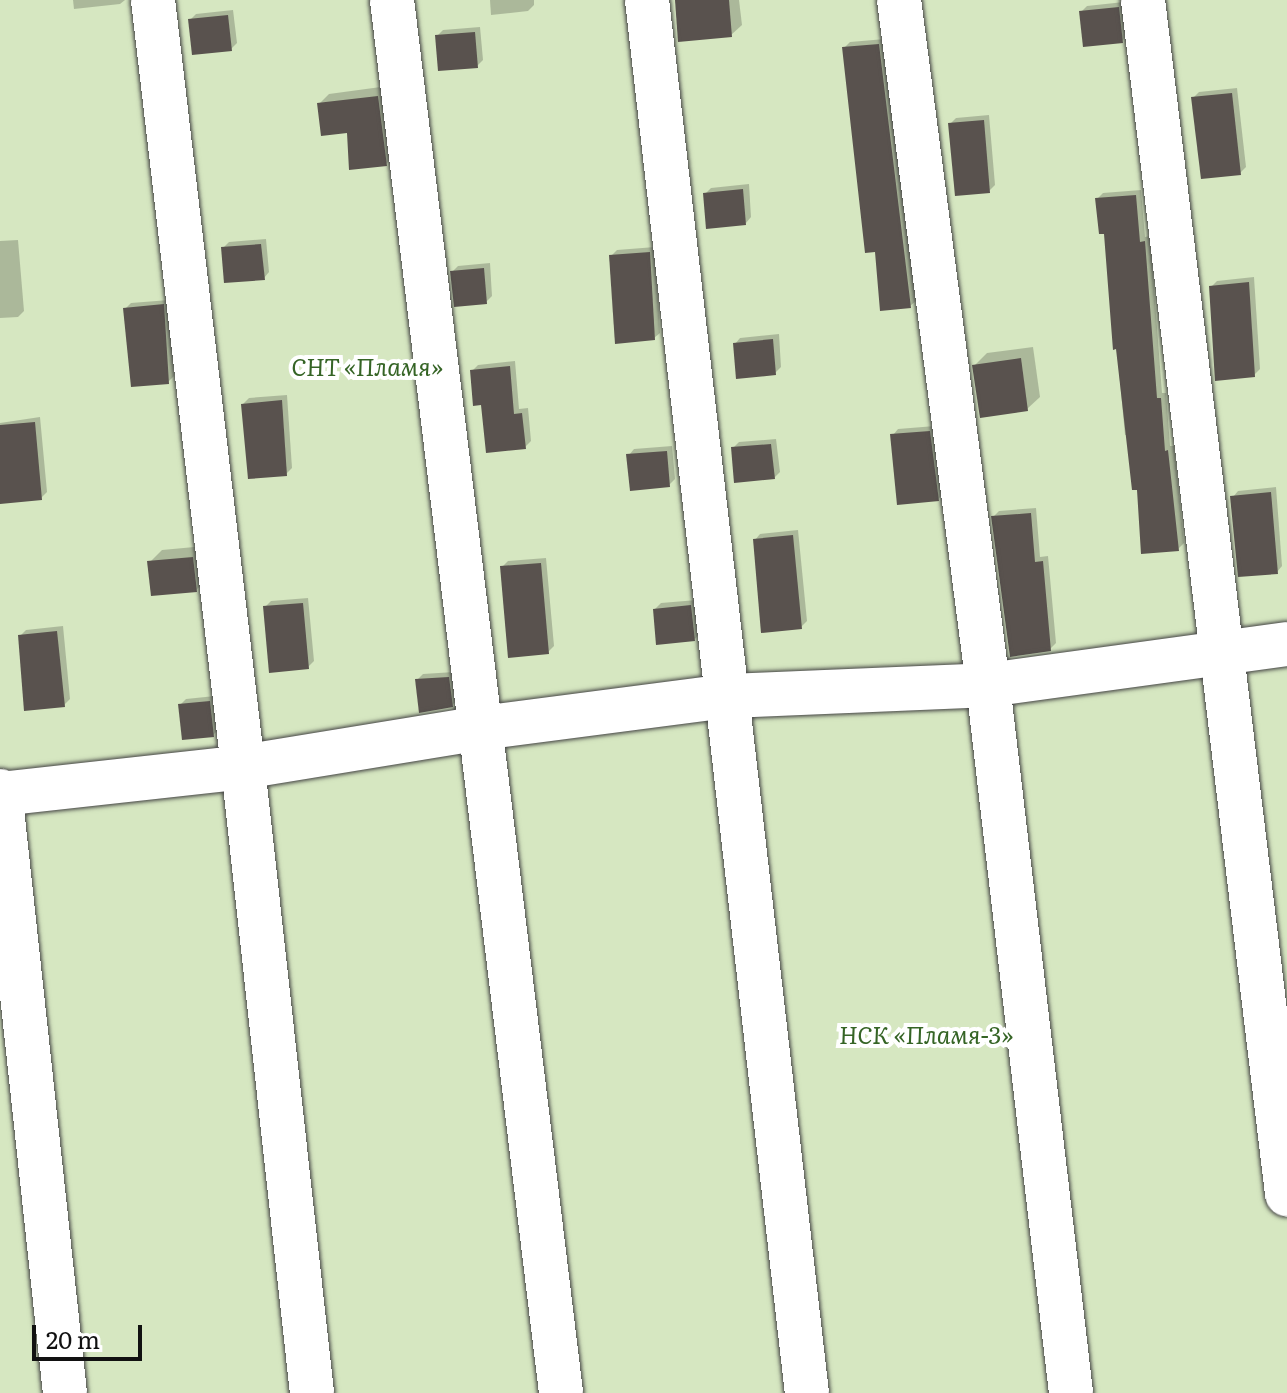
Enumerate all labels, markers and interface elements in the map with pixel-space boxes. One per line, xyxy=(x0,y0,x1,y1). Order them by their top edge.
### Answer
park label: СНТ «Пламя» xyxy=(291,352,443,380)
park label: НСК «Пламя-3» xyxy=(839,1020,1013,1048)
scale bar xyxy=(36,1309,146,1359)
text: 20 m xyxy=(46,1321,100,1356)

